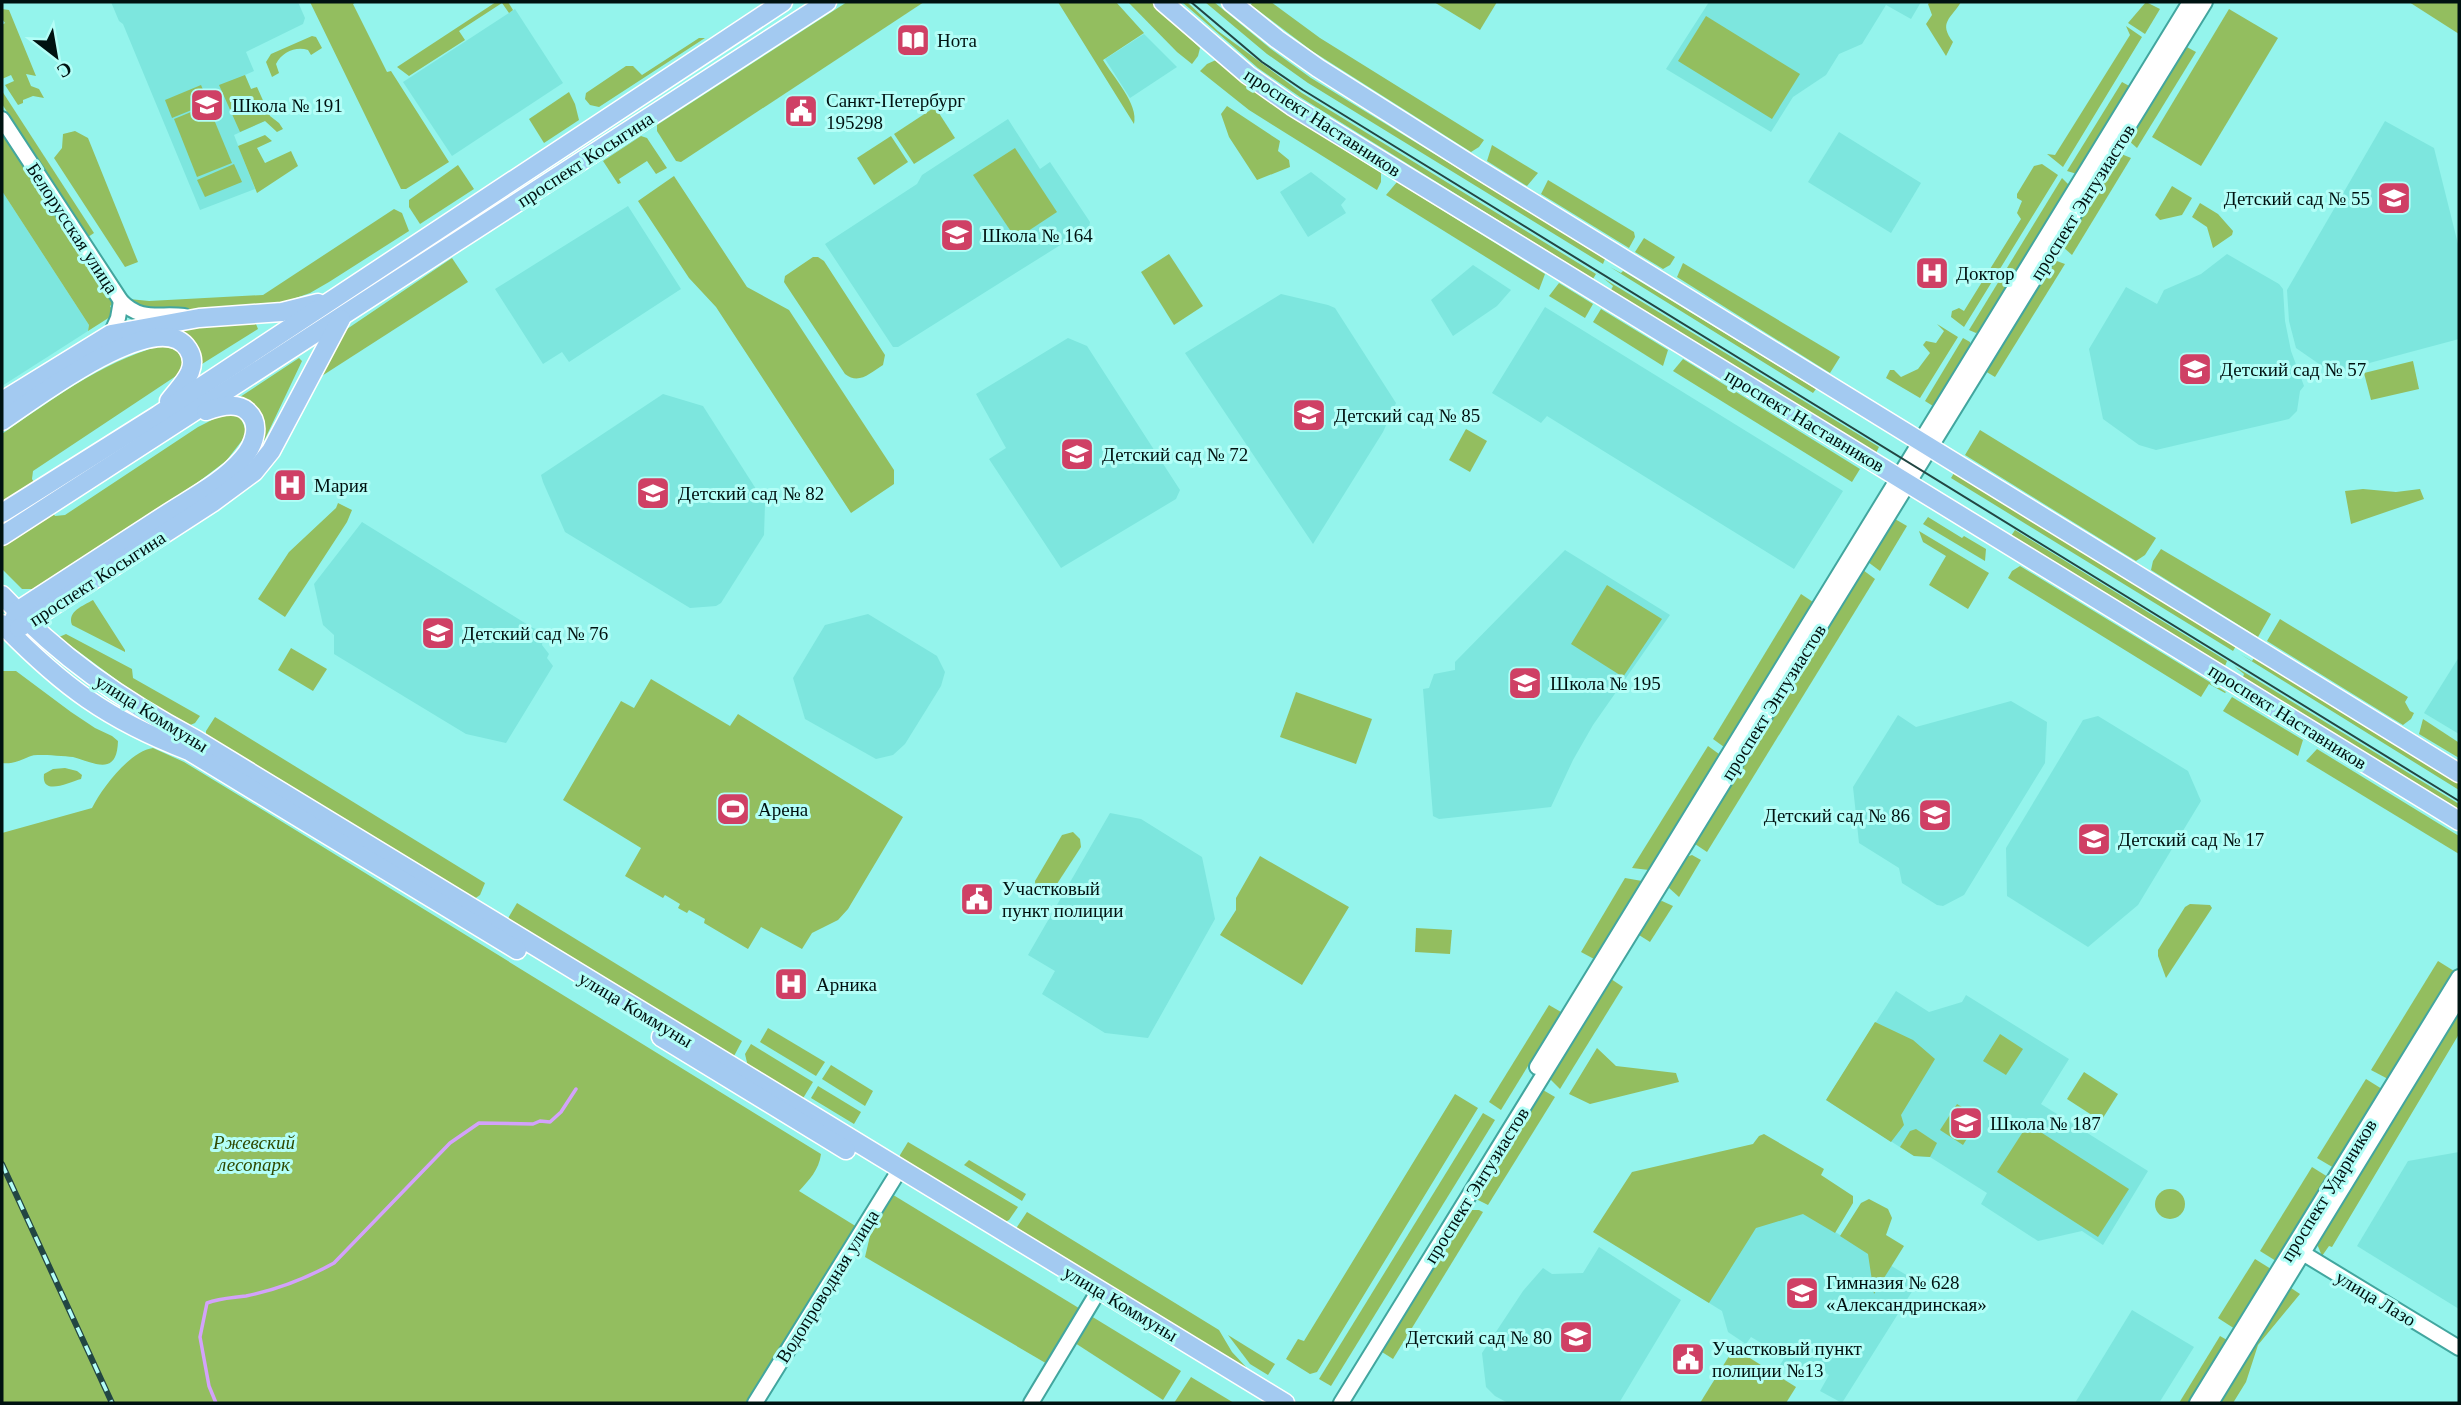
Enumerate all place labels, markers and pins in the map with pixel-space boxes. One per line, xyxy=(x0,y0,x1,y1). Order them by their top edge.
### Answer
library icon: Нота xyxy=(894,21,932,59)
place label: Нота xyxy=(937,30,978,51)
school or university icon: Школа № 191 xyxy=(188,86,226,124)
place label: Санкт-Петербург 195298 xyxy=(826,90,965,133)
public building icon: Санкт-Петербург 195298 xyxy=(782,92,820,130)
place label: Школа № 191 xyxy=(232,95,343,116)
school or university icon: Детский сад № 55 xyxy=(2375,179,2413,217)
place label: Детский сад № 55 xyxy=(2224,188,2370,209)
school or university icon: Школа № 164 xyxy=(938,216,976,254)
place label: Школа № 164 xyxy=(982,225,1093,246)
hospital icon: Доктор xyxy=(1913,254,1951,292)
place label: Доктор xyxy=(1956,263,2015,284)
school or university icon: Детский сад № 57 xyxy=(2176,350,2214,388)
place label: Детский сад № 57 xyxy=(2220,359,2366,380)
school or university icon: Детский сад № 85 xyxy=(1290,396,1328,434)
place label: Детский сад № 85 xyxy=(1334,405,1480,426)
school or university icon: Детский сад № 72 xyxy=(1058,435,1096,473)
place label: Детский сад № 72 xyxy=(1102,444,1248,465)
hospital icon: Мария xyxy=(271,466,309,504)
school or university icon: Детский сад № 82 xyxy=(634,474,672,512)
place label: Мария xyxy=(314,475,368,496)
place label: Детский сад № 82 xyxy=(678,483,824,504)
school or university icon: Детский сад № 76 xyxy=(419,614,457,652)
place label: Детский сад № 76 xyxy=(462,623,608,644)
school or university icon: Школа № 195 xyxy=(1506,664,1544,702)
place label: Школа № 195 xyxy=(1550,673,1661,694)
sports icon: Арена xyxy=(714,790,752,828)
school or university icon: Детский сад № 86 xyxy=(1916,796,1954,834)
place label: Арена xyxy=(758,799,809,820)
place label: Детский сад № 86 xyxy=(1764,805,1910,826)
school or university icon: Детский сад № 17 xyxy=(2075,820,2113,858)
place label: Детский сад № 17 xyxy=(2118,829,2264,850)
place label: Участковый пункт полиции xyxy=(1002,878,1123,921)
public building icon: Участковый пункт полиции xyxy=(958,880,996,918)
hospital icon: Арника xyxy=(772,965,810,1003)
place label: Арника xyxy=(816,974,878,995)
school or university icon: Школа № 187 xyxy=(1947,1104,1985,1142)
place label: Школа № 187 xyxy=(1990,1113,2101,1134)
place label: Гимназия № 628 «Александринская» xyxy=(1826,1272,1987,1315)
school or university icon: Гимназия № 628 «Александринская» xyxy=(1783,1274,1821,1312)
school or university icon: Детский сад № 80 xyxy=(1557,1318,1595,1356)
place label: Детский сад № 80 xyxy=(1406,1327,1552,1348)
place label: Участковый пункт полиции №13 xyxy=(1712,1338,1862,1381)
public building icon: Участковый пункт полиции №13 xyxy=(1669,1340,1707,1378)

